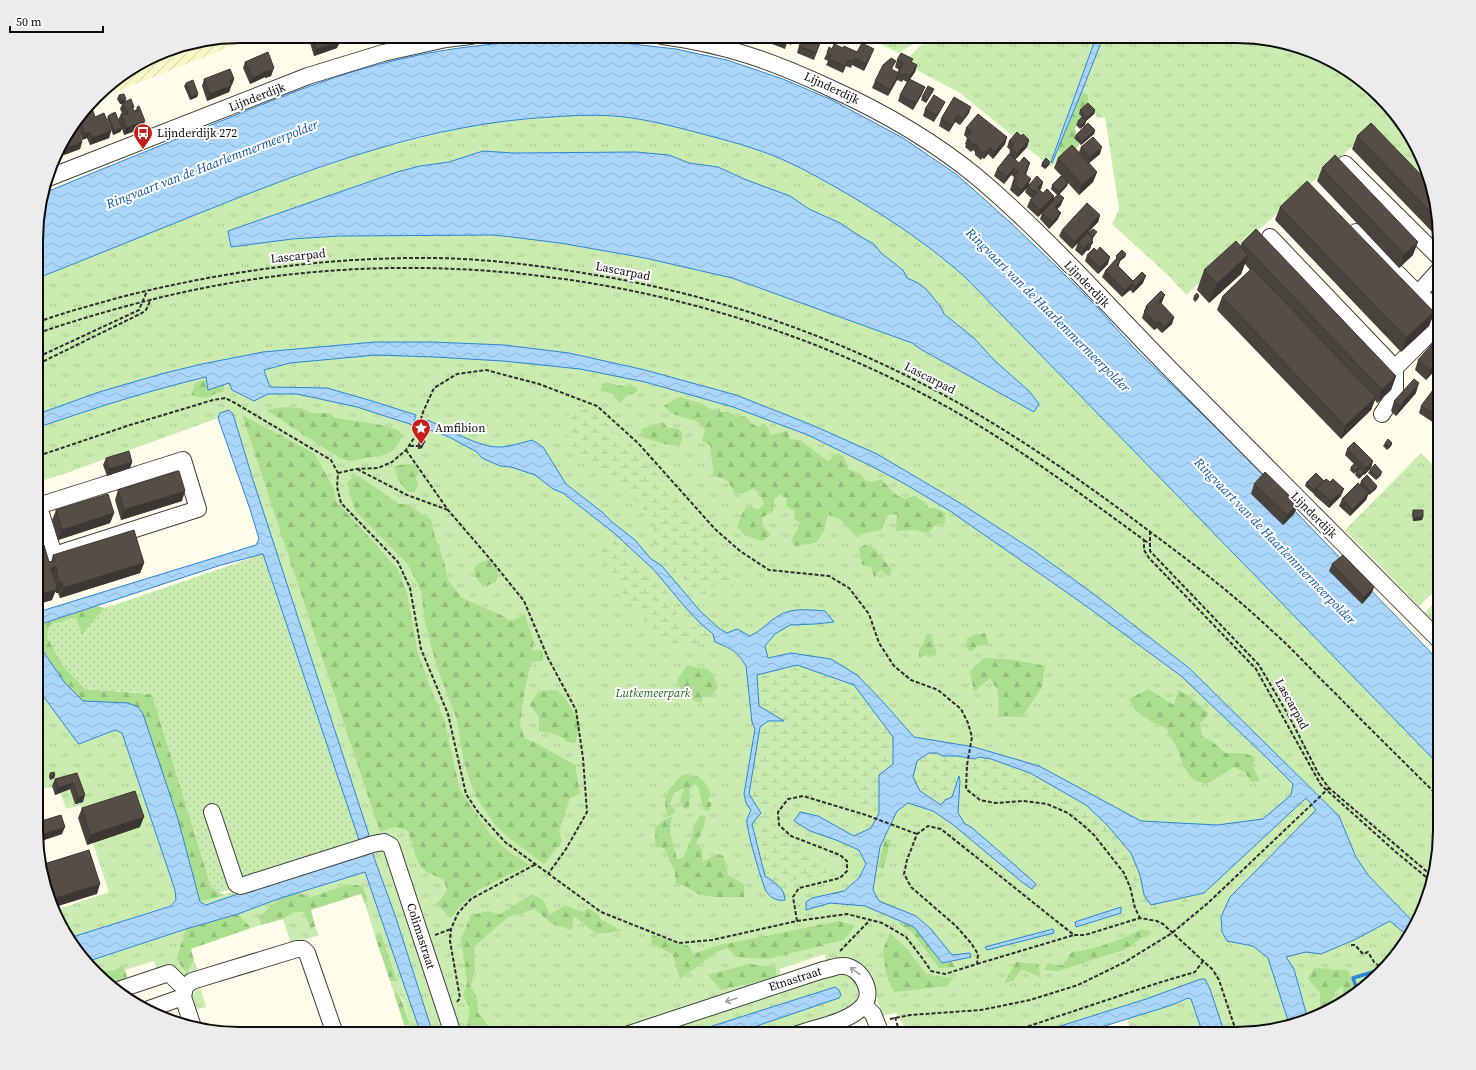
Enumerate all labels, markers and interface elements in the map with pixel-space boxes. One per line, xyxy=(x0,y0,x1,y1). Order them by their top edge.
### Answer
scale bar xyxy=(10,8,103,34)
text: 50 m xyxy=(16,14,42,30)
street label: Lijnderdijk xyxy=(802,68,863,108)
street label: Lijnderdijk xyxy=(226,79,288,115)
water label: Ringvaart van de Haarlemmermeerpolder xyxy=(103,115,321,213)
bus stop icon: Lijnderdijk 272 xyxy=(132,122,154,150)
place label: Lijnderdijk 272 xyxy=(157,125,237,141)
water label: Ringvaart van de Haarlemmermeerpolder xyxy=(961,223,1134,396)
street label: Lascarpad xyxy=(270,245,327,267)
street label: Lijnderdijk xyxy=(1061,257,1114,311)
street label: Lascarpad xyxy=(594,258,652,284)
street label: Lascarpad xyxy=(902,358,958,398)
place icon: Amfibion xyxy=(410,417,432,445)
place label: Amfibion xyxy=(435,420,485,436)
water label: Ringvaart van de Haarlemmermeerpolder xyxy=(1190,453,1360,629)
street label: Lijnderdijk xyxy=(1287,488,1341,542)
street label: Lascarpad xyxy=(1272,676,1313,732)
park label: Lutkemeerpark xyxy=(615,685,691,701)
street label: Colimastraat xyxy=(403,901,439,971)
street label: Etnastraat xyxy=(767,963,824,995)
one-way arrow xyxy=(849,967,860,975)
one-way arrow xyxy=(725,997,738,1004)

